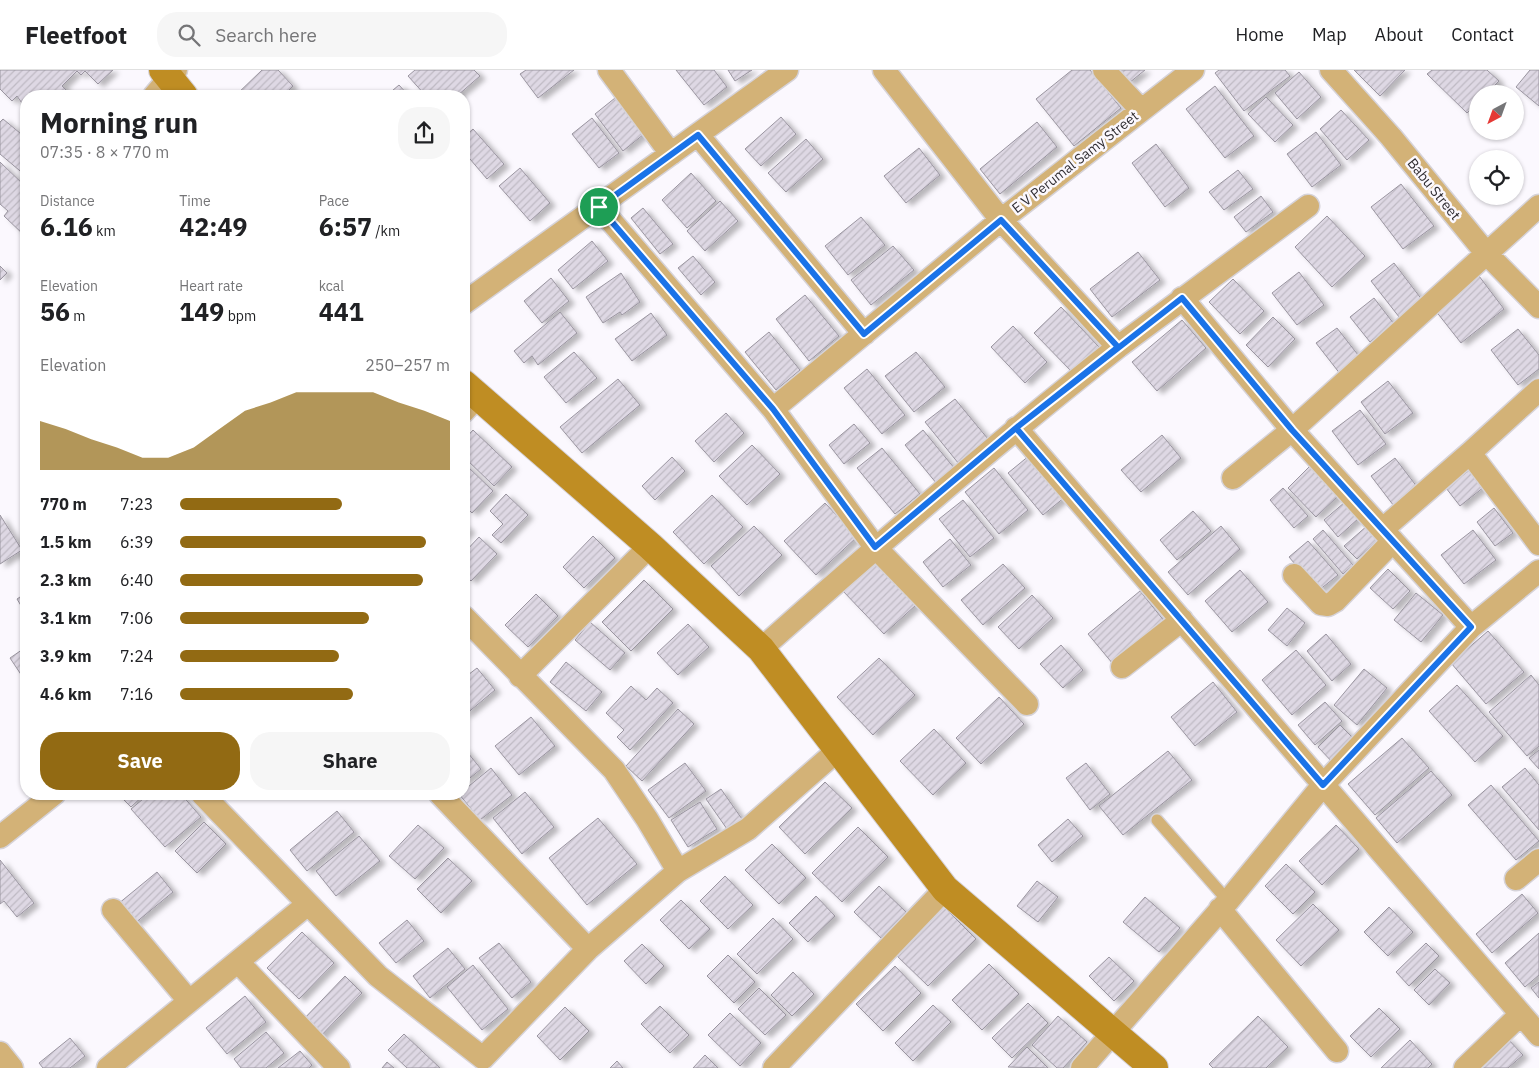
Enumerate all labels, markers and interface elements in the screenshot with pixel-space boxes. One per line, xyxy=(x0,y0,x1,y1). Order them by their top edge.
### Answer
search box xyxy=(157,12,507,57)
text: Fleetfoot xyxy=(25,19,127,51)
icon: search xyxy=(175,21,203,49)
text: Search here xyxy=(215,23,317,47)
text: Home xyxy=(1236,23,1284,46)
text: Map xyxy=(1312,23,1347,46)
text: About xyxy=(1375,23,1423,46)
text: Contact xyxy=(1451,23,1514,46)
north arrow xyxy=(1469,85,1524,140)
map controls xyxy=(1469,85,1524,205)
text: Morning run xyxy=(40,104,198,141)
button: share xyxy=(398,107,450,159)
street label: E V Perumal Samy Street xyxy=(1008,107,1142,217)
text: 07:35 · 8 × 770 m xyxy=(40,142,169,162)
button: locate xyxy=(1469,150,1524,205)
street label: Babu Street xyxy=(1404,154,1464,224)
pin xyxy=(578,186,620,228)
text: Distance xyxy=(40,192,95,210)
text: Time xyxy=(179,192,211,210)
text: Pace xyxy=(319,192,349,210)
icon: arrive xyxy=(585,193,613,221)
text: 6.16 xyxy=(40,210,93,243)
text: 42:49 xyxy=(179,210,248,243)
text: 6:57 xyxy=(319,210,372,243)
text: km xyxy=(93,222,116,240)
text: /km xyxy=(372,222,400,240)
text: Elevation xyxy=(40,277,98,295)
text: Heart rate xyxy=(179,277,243,295)
text: kcal xyxy=(319,277,344,295)
text: 56 xyxy=(40,295,70,328)
text: 149 xyxy=(179,295,224,328)
text: 441 xyxy=(319,295,364,328)
text: m xyxy=(70,307,86,325)
text: bpm xyxy=(224,307,256,325)
text: Elevation xyxy=(40,355,106,375)
text: 250–257 m xyxy=(365,355,450,375)
text: 770 m xyxy=(40,494,87,514)
text: 7:23 xyxy=(120,494,153,514)
text: 1.5 km xyxy=(40,532,91,552)
text: 6:39 xyxy=(120,532,153,552)
text: 2.3 km xyxy=(40,570,91,590)
text: 6:40 xyxy=(120,570,153,590)
text: 3.1 km xyxy=(40,608,91,628)
text: 7:06 xyxy=(120,608,153,628)
text: 3.9 km xyxy=(40,646,91,666)
text: 7:24 xyxy=(120,646,153,666)
text: 4.6 km xyxy=(40,684,91,704)
text: 7:16 xyxy=(120,684,153,704)
button: Save xyxy=(40,732,240,790)
button: Share xyxy=(250,732,450,790)

